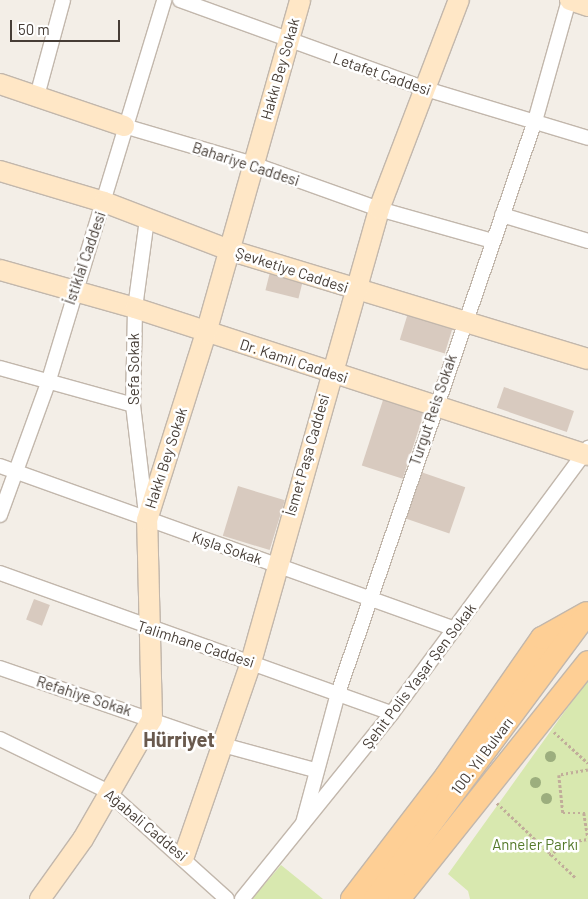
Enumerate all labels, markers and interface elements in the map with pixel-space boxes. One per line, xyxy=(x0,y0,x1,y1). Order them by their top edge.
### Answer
scale bar xyxy=(12,10,122,42)
street label: Hakkı Bey Sokak xyxy=(257,16,303,122)
text: 50 m xyxy=(18,20,50,38)
street label: Letafet Caddesi xyxy=(331,49,433,99)
street label: Bahariye Caddesi xyxy=(190,138,302,190)
street label: İstiklal Caddesi xyxy=(61,209,109,307)
street label: Şevketiye Caddesi xyxy=(233,243,351,297)
street label: Sefa Sokak xyxy=(125,333,143,405)
street label: Dr. Kamil Caddesi xyxy=(238,335,350,387)
street label: Turgut Reis Sokak xyxy=(406,352,460,468)
street label: İsmet Paşa Caddesi xyxy=(281,392,333,518)
street label: Hakkı Bey Sokak xyxy=(141,405,191,511)
street label: Kışla Sokak xyxy=(189,528,265,568)
street label: Şehit Polis Yaşar Şen Sokak xyxy=(358,600,480,752)
street label: Talimhane Caddesi xyxy=(135,617,257,671)
street label: Refahiye Sokak xyxy=(34,672,134,720)
street label: 100. Yıl Bulvarı xyxy=(447,714,517,798)
district label: Hürriyet xyxy=(143,727,215,751)
street label: Ağabali Caddesi xyxy=(101,785,191,865)
park label: Anneler Parkı xyxy=(492,836,578,854)

